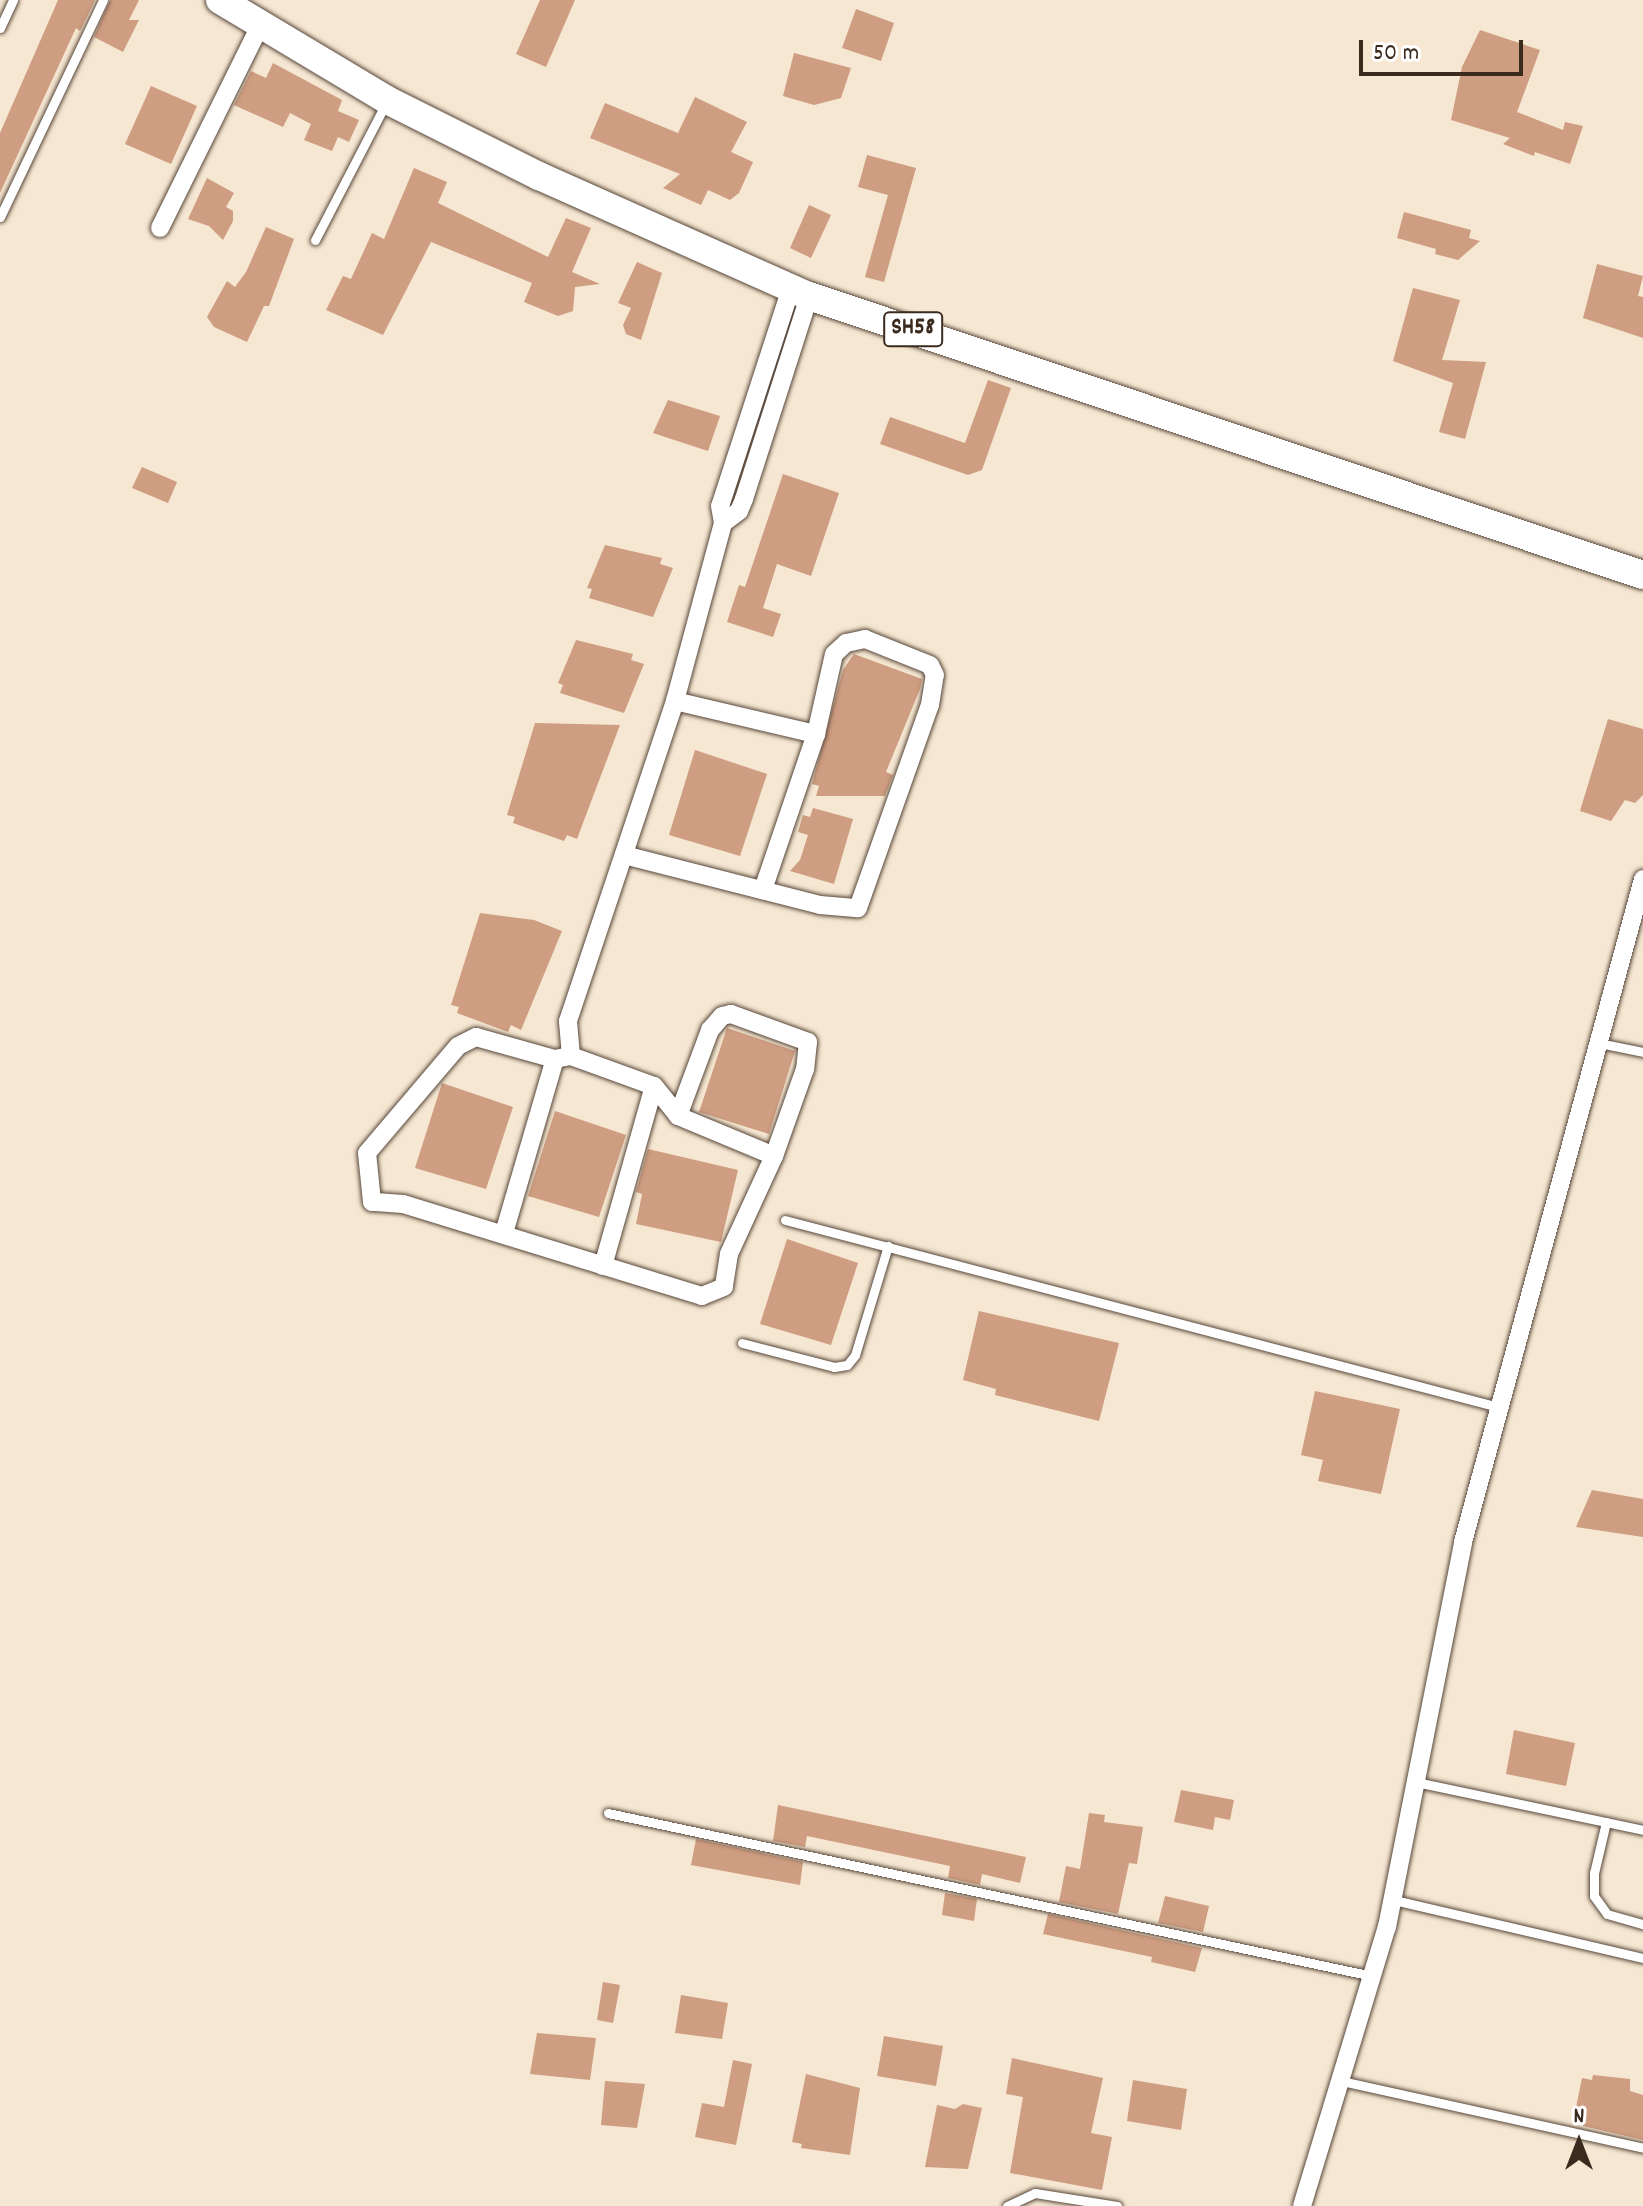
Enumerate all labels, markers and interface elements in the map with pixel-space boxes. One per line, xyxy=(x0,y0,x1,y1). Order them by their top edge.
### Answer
scale bar xyxy=(1363,24,1527,74)
text: 50 m xyxy=(1373,37,1419,71)
road number: SH58 xyxy=(883,309,943,349)
north arrow xyxy=(1539,2102,1619,2182)
text: N xyxy=(1574,2102,1584,2133)

